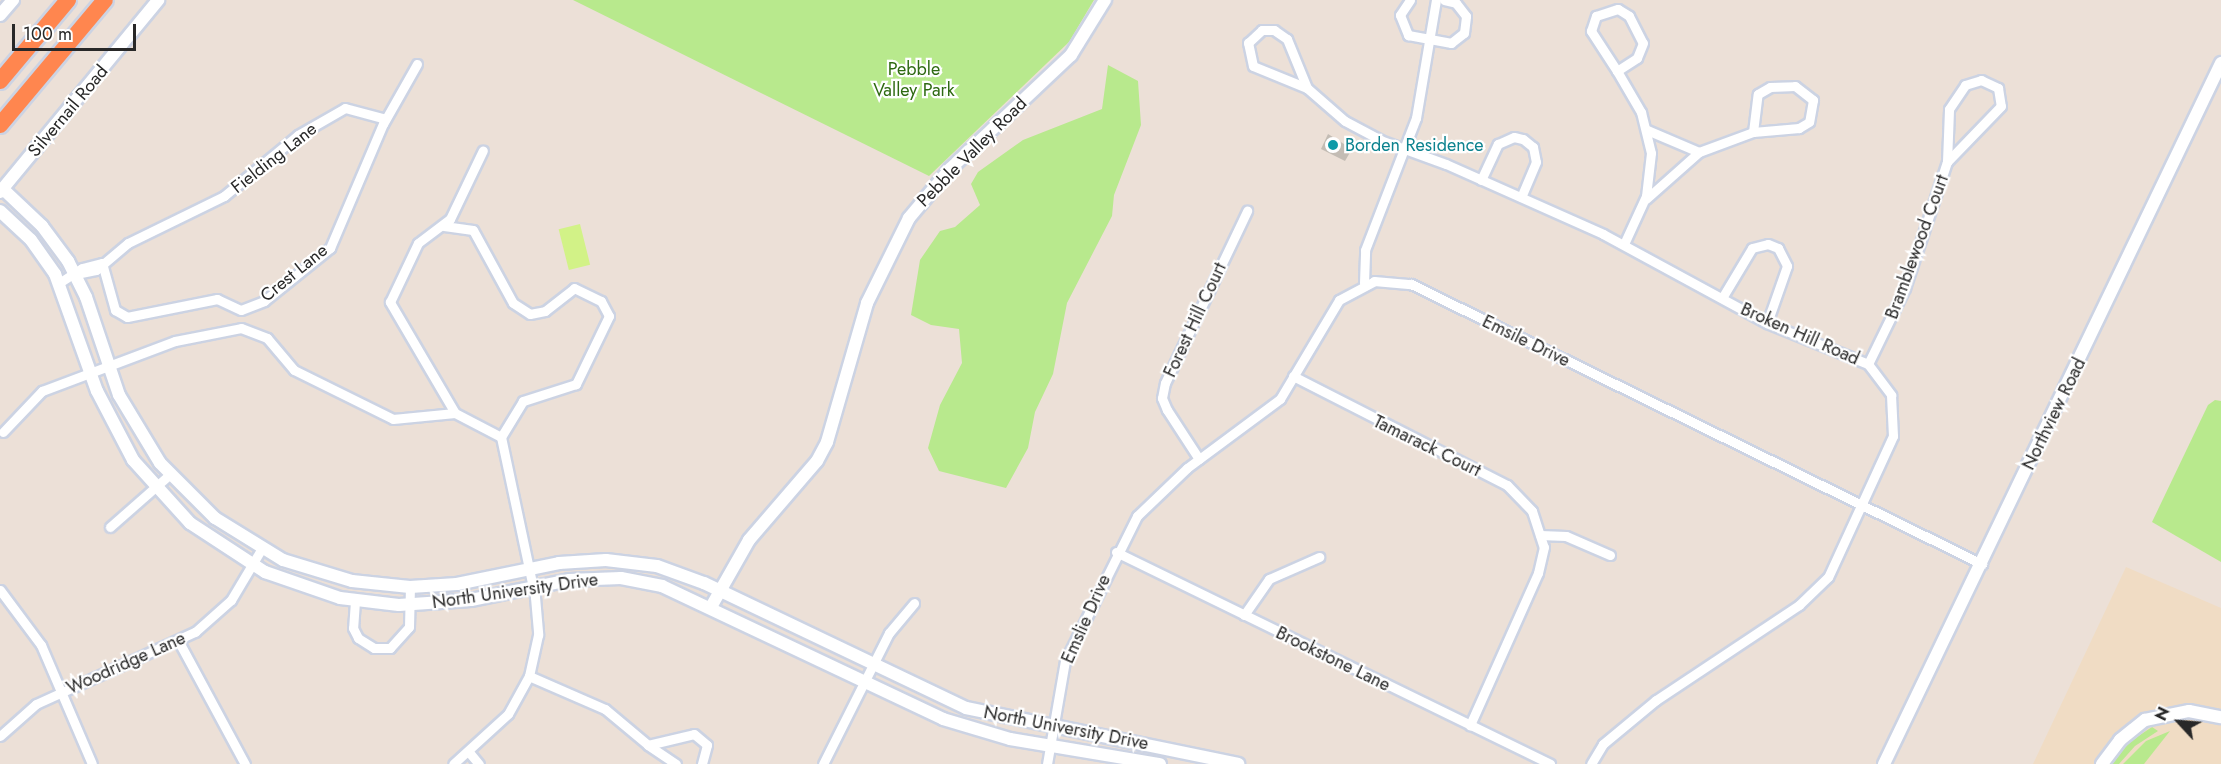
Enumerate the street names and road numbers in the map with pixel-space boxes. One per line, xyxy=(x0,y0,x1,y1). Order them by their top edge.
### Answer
street label: Silvernail Road xyxy=(23,61,113,161)
street label: Pebble Valley Road xyxy=(913,93,1031,211)
street label: Fielding Lane xyxy=(227,118,321,198)
street label: Bramblewood Court xyxy=(1881,172,1953,322)
street label: Crest Lane xyxy=(256,239,332,307)
street label: Forest Hill Court xyxy=(1159,259,1231,381)
street label: Broken Hill Road xyxy=(1737,298,1863,370)
street label: Emsile Drive xyxy=(1479,311,1573,371)
street label: Northview Road xyxy=(2018,355,2090,473)
street label: Tamarack Court xyxy=(1370,411,1484,481)
street label: North University Drive xyxy=(431,569,599,613)
street label: Emslie Drive xyxy=(1057,571,1115,667)
street label: Brookstone Lane xyxy=(1272,622,1394,696)
street label: Woodridge Lane xyxy=(63,627,189,699)
street label: North University Drive xyxy=(982,701,1150,755)

